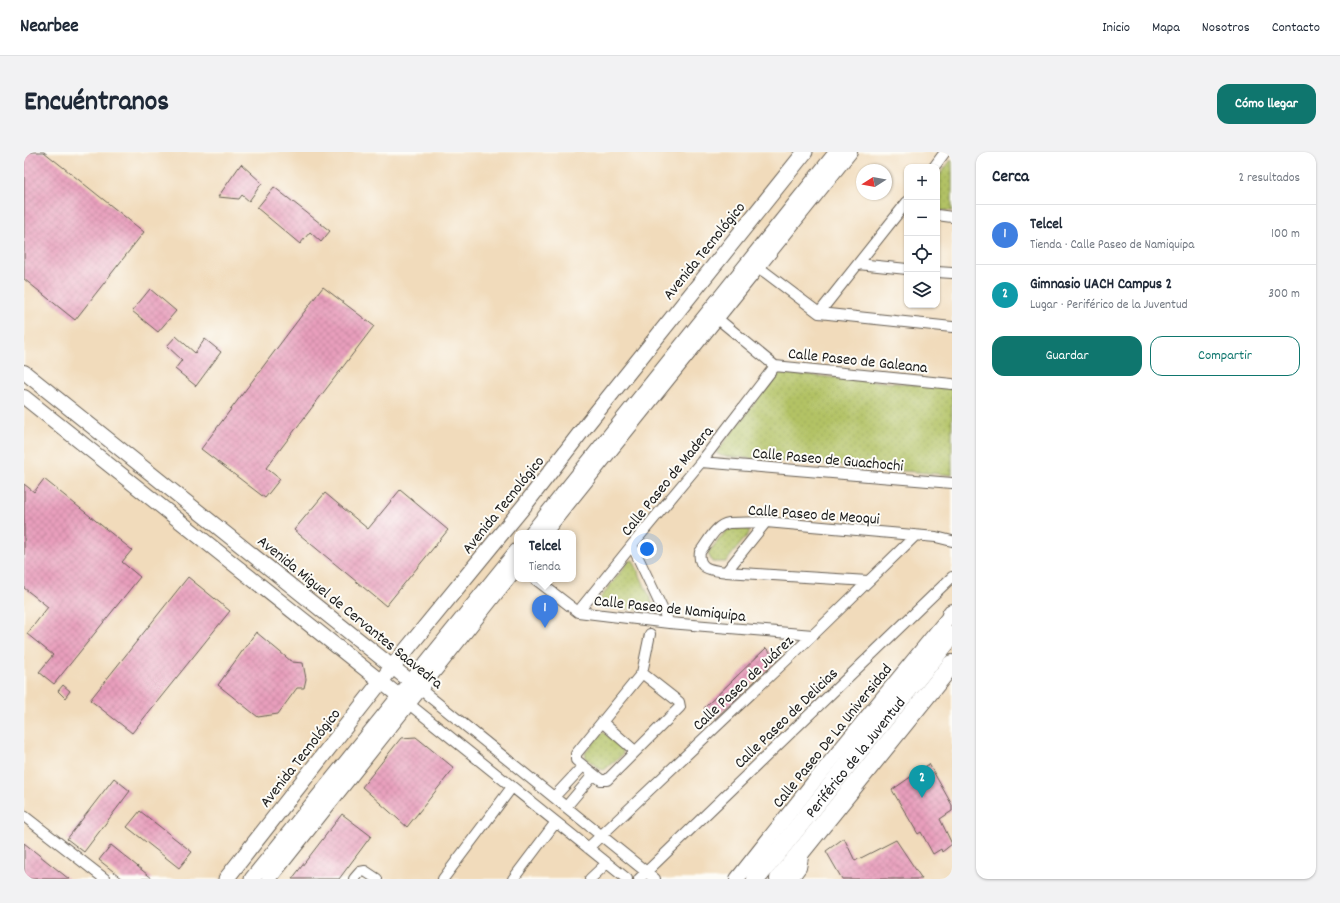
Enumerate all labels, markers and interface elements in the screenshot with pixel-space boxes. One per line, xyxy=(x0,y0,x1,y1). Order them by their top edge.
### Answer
text: Nearbee xyxy=(20,14,79,41)
text: Inicio xyxy=(1102,18,1130,38)
text: Mapa xyxy=(1152,18,1180,38)
text: Nosotros xyxy=(1202,18,1250,38)
text: Contacto xyxy=(1272,18,1320,38)
text: Encuéntranos xyxy=(24,84,169,124)
button: Cómo llegar xyxy=(1217,84,1316,124)
north arrow xyxy=(856,164,892,200)
map controls xyxy=(904,164,940,308)
button: + xyxy=(904,164,940,200)
text: Cerca xyxy=(992,166,1029,190)
text: 2 resultados xyxy=(1238,169,1300,188)
street label: Avenida Tecnológico xyxy=(658,198,752,306)
button: − xyxy=(904,200,940,236)
text: Telcel xyxy=(1030,214,1062,236)
text: 1 xyxy=(1004,225,1006,244)
text: 100 m xyxy=(1271,225,1300,244)
button: locate xyxy=(904,236,940,272)
text: Tienda · Calle Paseo de Namiquipa xyxy=(1030,236,1194,255)
button: layers xyxy=(904,272,940,308)
text: Gimnasio UACH Campus 2 xyxy=(1030,274,1172,296)
text: 2 xyxy=(1002,285,1008,304)
text: 300 m xyxy=(1268,285,1300,304)
text: Lugar · Periférico de la Juventud xyxy=(1030,296,1188,315)
button: Guardar xyxy=(992,336,1142,376)
button: Compartir xyxy=(1150,336,1300,376)
street label: Calle Paseo de Galeana xyxy=(787,343,929,380)
street label: Calle Paseo de Madera xyxy=(616,421,720,542)
street label: Calle Paseo de Guachochi xyxy=(751,442,904,479)
street label: Avenida Tecnológico xyxy=(457,452,551,560)
street label: Calle Paseo de Meoqui xyxy=(747,499,880,532)
popup xyxy=(514,530,576,582)
street label: Avenida Miguel de Cervantes Saavedra xyxy=(252,531,448,695)
text: Telcel xyxy=(529,536,561,558)
your location xyxy=(637,539,657,559)
text: Tienda xyxy=(529,558,560,577)
street label: Calle Paseo de Namiquipa xyxy=(593,590,747,629)
pin: 1 xyxy=(532,595,558,628)
street label: Calle Paseo de Juárez xyxy=(688,631,799,737)
street label: Calle Paseo De La Universidad xyxy=(767,660,898,814)
street label: Calle Paseo de Delicias xyxy=(730,663,844,775)
street label: Periférico de la Juventud xyxy=(801,693,912,824)
street label: Avenida Tecnológico xyxy=(255,704,347,813)
pin: 2 xyxy=(909,765,935,798)

